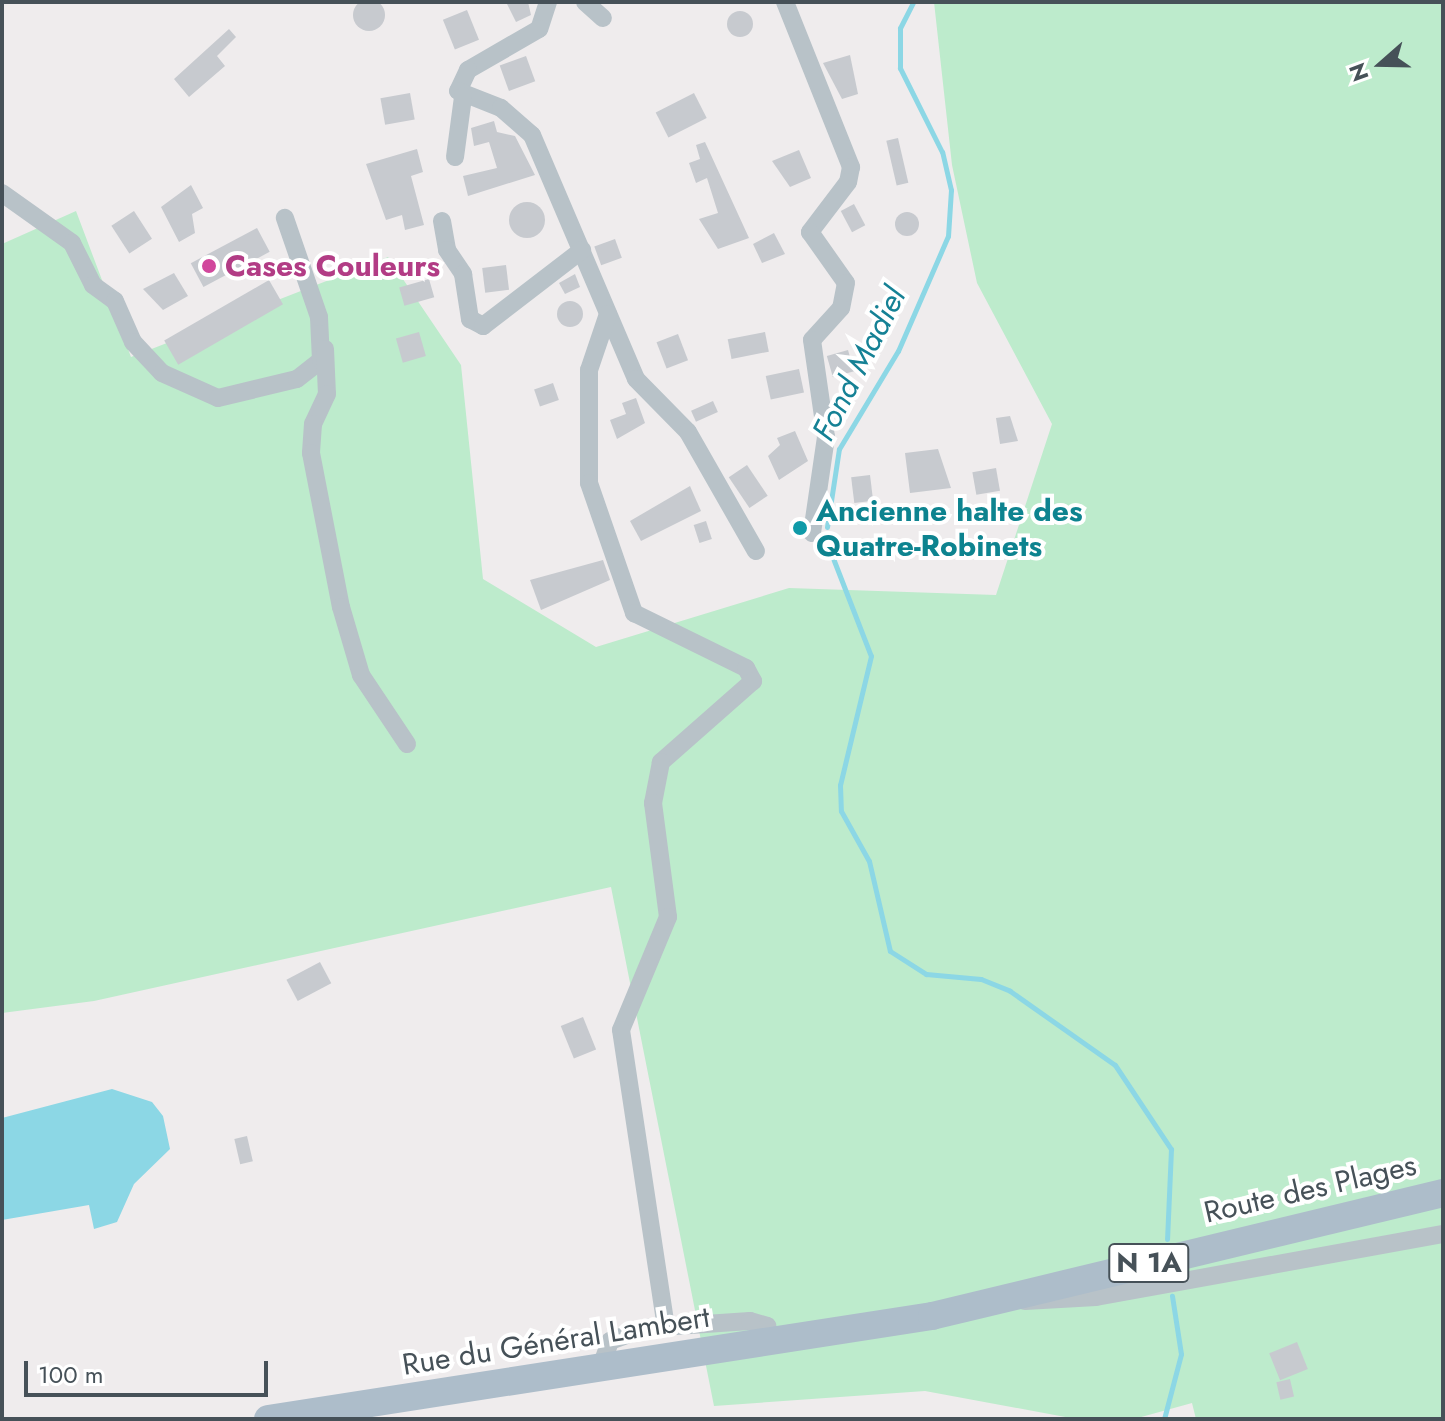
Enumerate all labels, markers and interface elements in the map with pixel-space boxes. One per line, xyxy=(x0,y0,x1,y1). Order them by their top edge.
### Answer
north arrow xyxy=(1341,24,1421,104)
text: N xyxy=(1340,59,1376,86)
place label: Cases Couleurs xyxy=(225,248,440,284)
marker: Cases Couleurs xyxy=(200,257,218,275)
water label: Fond Madiel xyxy=(804,281,914,447)
place label: Ancienne halte des Quatre-Robinets xyxy=(816,493,1083,564)
marker: Ancienne halte des Quatre-Robinets xyxy=(791,519,809,537)
street label: Route des Plages xyxy=(1200,1147,1420,1231)
road number: N 1A xyxy=(1107,1239,1191,1287)
street label: Rue du Général Lambert xyxy=(400,1299,712,1383)
scale bar xyxy=(28,1345,272,1395)
text: 100 m xyxy=(38,1357,104,1392)

